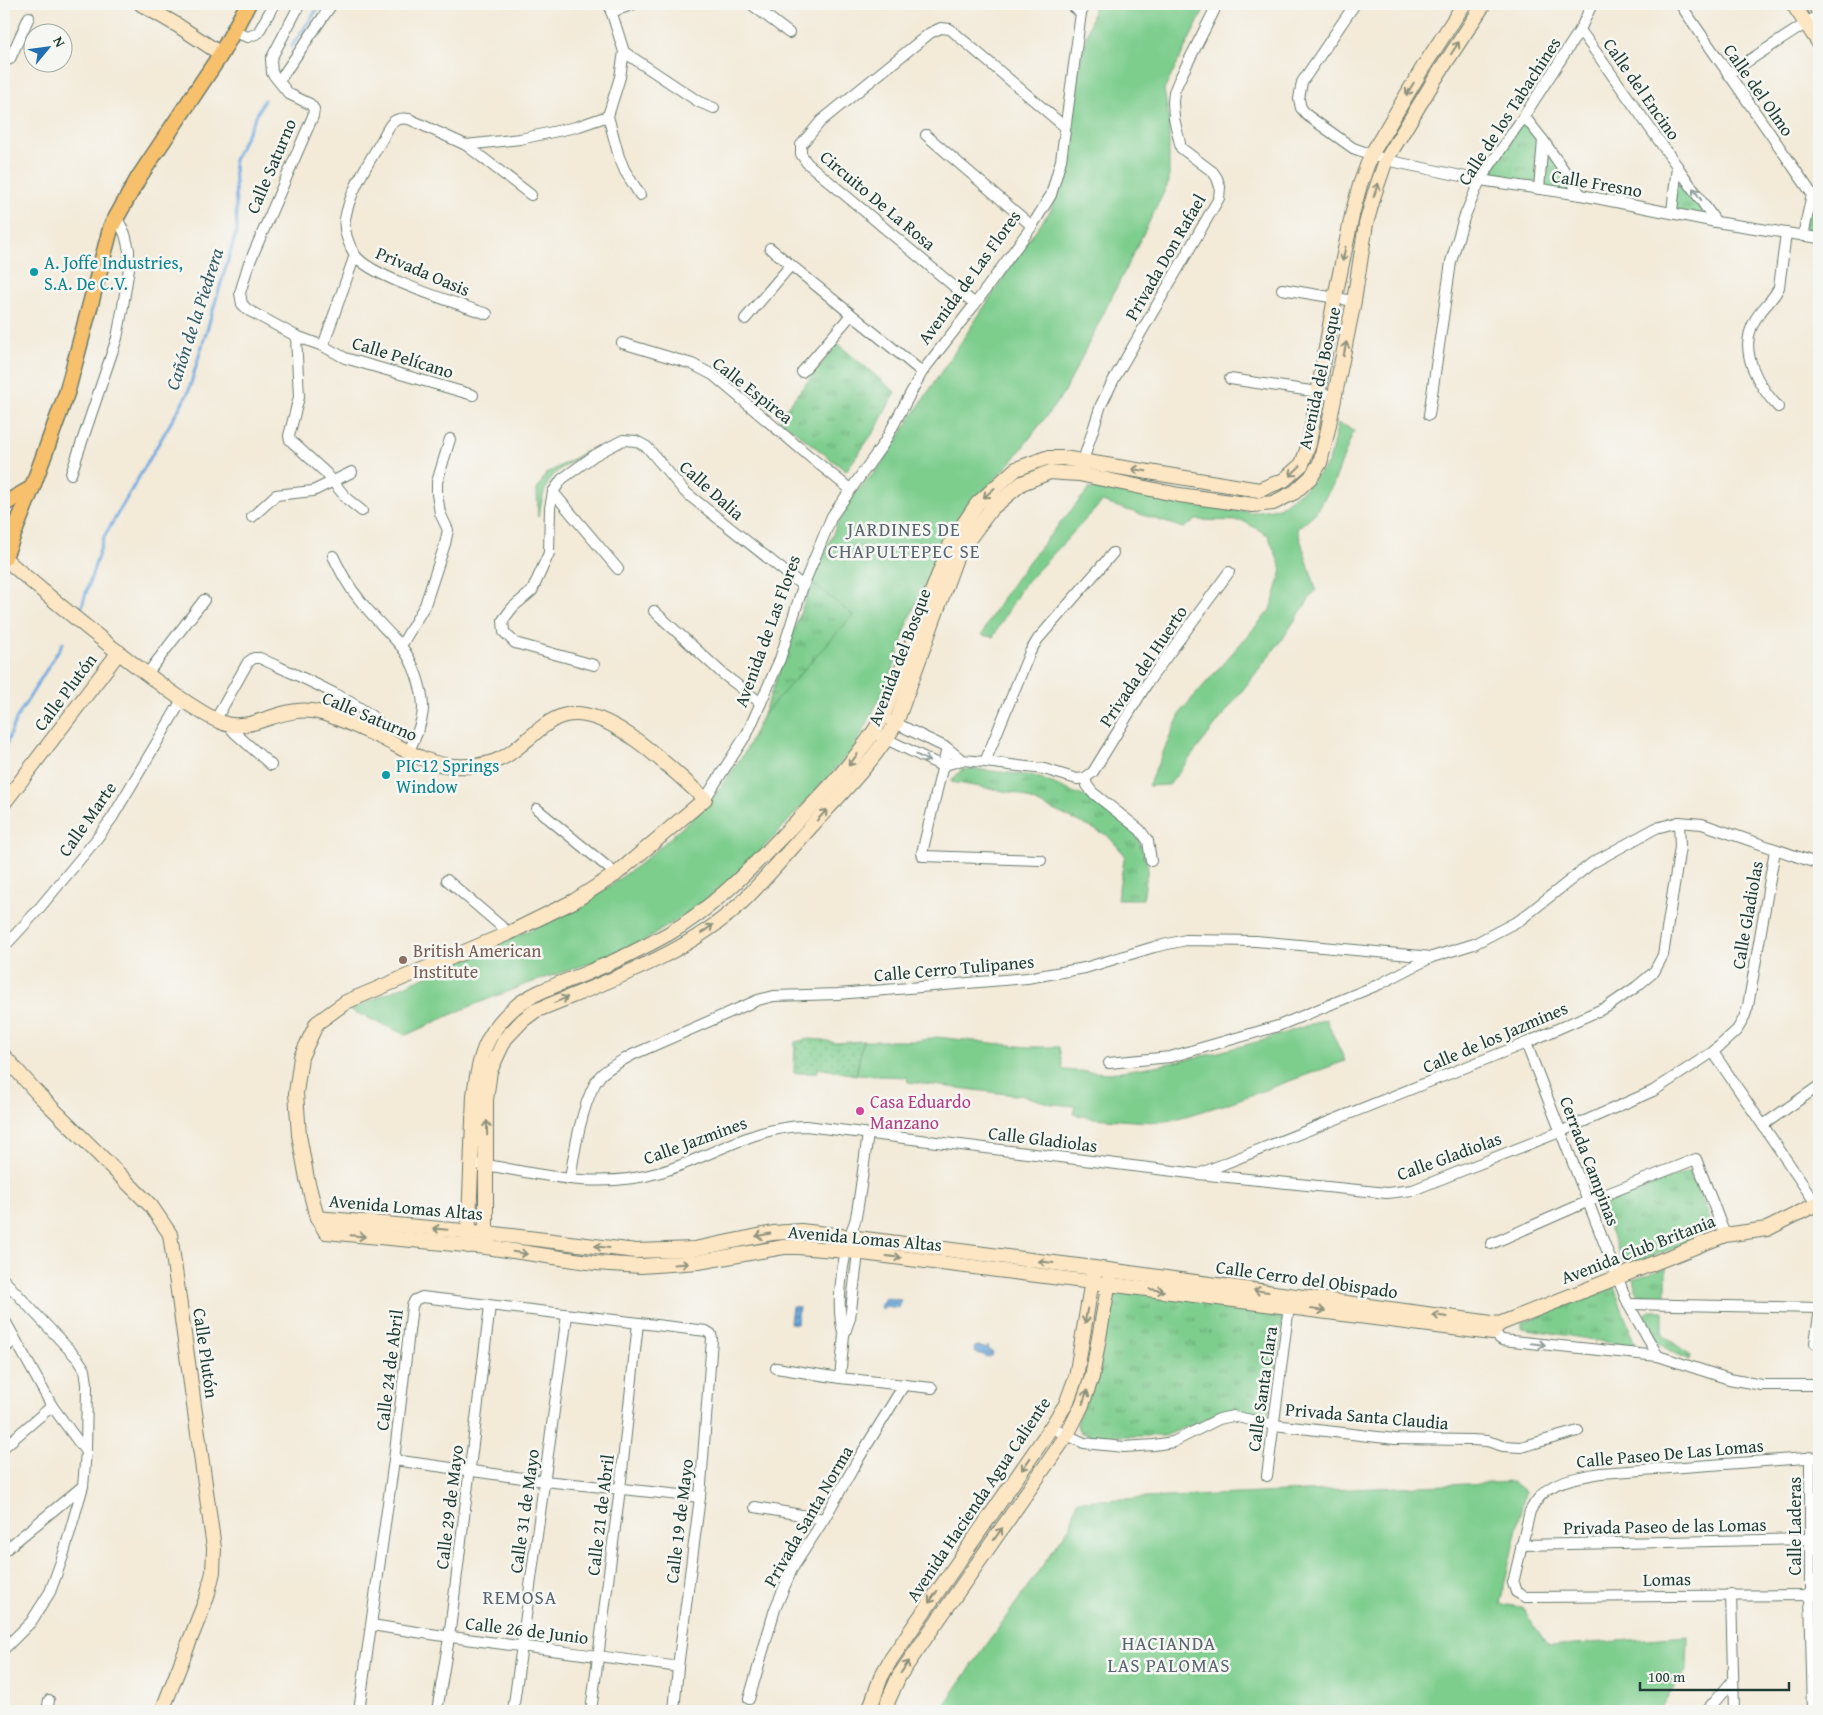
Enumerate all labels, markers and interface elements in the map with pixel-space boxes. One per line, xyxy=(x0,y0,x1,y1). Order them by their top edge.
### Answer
north arrow xyxy=(22,22,72,72)
street label: Calle de los Tabachines xyxy=(1451,31,1567,191)
street label: Calle del Encino xyxy=(1597,32,1687,146)
text: N xyxy=(48,33,71,51)
street label: Calle del Olmo xyxy=(1717,38,1801,142)
one-way arrow xyxy=(1450,42,1460,56)
one-way arrow xyxy=(1404,81,1414,95)
street label: Calle Saturno xyxy=(239,114,303,218)
street label: Circuito De La Rosa xyxy=(814,143,942,257)
street label: Calle Fresno xyxy=(1550,162,1644,204)
one-way arrow xyxy=(1372,182,1381,198)
one-way arrow xyxy=(1692,187,1702,201)
street label: Privada Don Rafael xyxy=(1118,189,1212,325)
street label: Avenida de Las Flores xyxy=(911,204,1027,350)
street label: Privada Oasis xyxy=(372,239,474,303)
water label: Cañón de la Piedrera xyxy=(158,244,230,394)
one-way arrow xyxy=(1339,246,1348,262)
place label: A. Joffe Industries, S.A. De C.V. xyxy=(44,249,183,297)
marker: A. Joffe Industries, S.A. De C.V. xyxy=(28,266,40,278)
street label: Avenida del Bosque xyxy=(1291,304,1347,452)
street label: Calle Pelícano xyxy=(349,329,457,385)
one-way arrow xyxy=(1341,341,1350,357)
street label: Calle Espirea xyxy=(707,350,799,430)
street label: Calle Dalia xyxy=(674,454,751,527)
one-way arrow xyxy=(1132,465,1148,475)
one-way arrow xyxy=(1288,465,1301,477)
one-way arrow xyxy=(983,487,996,499)
district label: JARDINES DE CHAPULTEPEC SE xyxy=(828,515,980,565)
street label: Avenida de Las Flores xyxy=(727,551,807,711)
street label: Avenida del Bosque xyxy=(860,584,938,730)
street label: Privada del Huerto xyxy=(1092,600,1194,732)
street label: Calle Plutón xyxy=(27,648,103,736)
street label: Calle Saturno xyxy=(318,684,422,748)
place label: PIC12 Springs Window xyxy=(396,752,499,800)
one-way arrow xyxy=(847,753,858,766)
one-way arrow xyxy=(916,753,931,763)
marker: PIC12 Springs Window xyxy=(380,769,392,781)
street label: Calle Marte xyxy=(51,776,123,862)
one-way arrow xyxy=(816,809,828,821)
street label: Calle Gladiolas xyxy=(1724,859,1770,971)
one-way arrow xyxy=(700,924,714,934)
place label: British American Institute xyxy=(413,937,541,985)
street label: Calle Cerro Tulipanes xyxy=(873,948,1035,988)
marker: British American Institute xyxy=(397,954,409,966)
street label: Calle de los Jazmines xyxy=(1418,994,1572,1080)
one-way arrow xyxy=(553,995,568,1004)
place label: Casa Eduardo Manzano xyxy=(870,1088,971,1136)
street label: Cerrada Campinas xyxy=(1553,1092,1627,1230)
marker: Casa Eduardo Manzano xyxy=(854,1105,866,1117)
street label: Calle Jazmines xyxy=(639,1109,751,1171)
street label: Calle Gladiolas xyxy=(987,1119,1099,1159)
one-way arrow xyxy=(482,1121,492,1137)
street label: Calle Gladiolas xyxy=(1393,1125,1505,1187)
street label: Avenida Lomas Altas xyxy=(328,1187,484,1227)
street label: Avenida Club Britania xyxy=(1557,1207,1720,1291)
street label: Avenida Lomas Altas xyxy=(787,1218,943,1258)
one-way arrow xyxy=(433,1224,449,1234)
one-way arrow xyxy=(350,1231,366,1241)
one-way arrow xyxy=(755,1231,771,1240)
one-way arrow xyxy=(594,1242,610,1252)
one-way arrow xyxy=(511,1248,527,1258)
one-way arrow xyxy=(886,1252,902,1262)
street label: Calle Cerro del Obispado xyxy=(1214,1253,1400,1305)
one-way arrow xyxy=(1038,1257,1054,1267)
one-way arrow xyxy=(673,1259,689,1268)
one-way arrow xyxy=(1148,1285,1164,1295)
one-way arrow xyxy=(1254,1286,1270,1296)
one-way arrow xyxy=(1310,1305,1326,1315)
street label: Calle Plutón xyxy=(186,1306,226,1400)
street label: Calle 24 de Abril xyxy=(368,1308,410,1432)
one-way arrow xyxy=(1081,1308,1091,1324)
one-way arrow xyxy=(1432,1311,1448,1321)
street label: Calle Santa Clara xyxy=(1240,1324,1284,1453)
one-way arrow xyxy=(1530,1339,1546,1349)
one-way arrow xyxy=(1081,1390,1090,1405)
street label: Avenida Hacienda Agua Caliente xyxy=(899,1391,1057,1607)
street label: Privada Santa Claudia xyxy=(1284,1395,1450,1437)
street label: Calle Paseo De Las Lomas xyxy=(1575,1431,1765,1475)
street label: Privada Santa Norma xyxy=(757,1440,860,1592)
street label: Calle 29 de Mayo xyxy=(428,1443,470,1571)
street label: Calle 31 de Mayo xyxy=(502,1447,546,1575)
street label: Calle 21 de Abril xyxy=(579,1453,621,1577)
street label: Calle 19 de Mayo xyxy=(658,1457,700,1585)
one-way arrow xyxy=(1021,1457,1031,1471)
street label: Calle Laderas xyxy=(1781,1476,1808,1576)
street label: Privada Paseo de las Lomas xyxy=(1563,1511,1767,1541)
one-way arrow xyxy=(993,1527,1003,1541)
street label: Lomas xyxy=(1643,1565,1691,1593)
district label: REMOSA xyxy=(483,1583,557,1611)
one-way arrow xyxy=(928,1590,938,1604)
street label: Calle 26 de Junio xyxy=(464,1609,590,1651)
district label: HACIANDA LAS PALOMAS xyxy=(1107,1629,1231,1679)
one-way arrow xyxy=(900,1660,910,1674)
scale bar xyxy=(1640,1660,1789,1692)
text: 100 m xyxy=(1648,1666,1686,1687)

